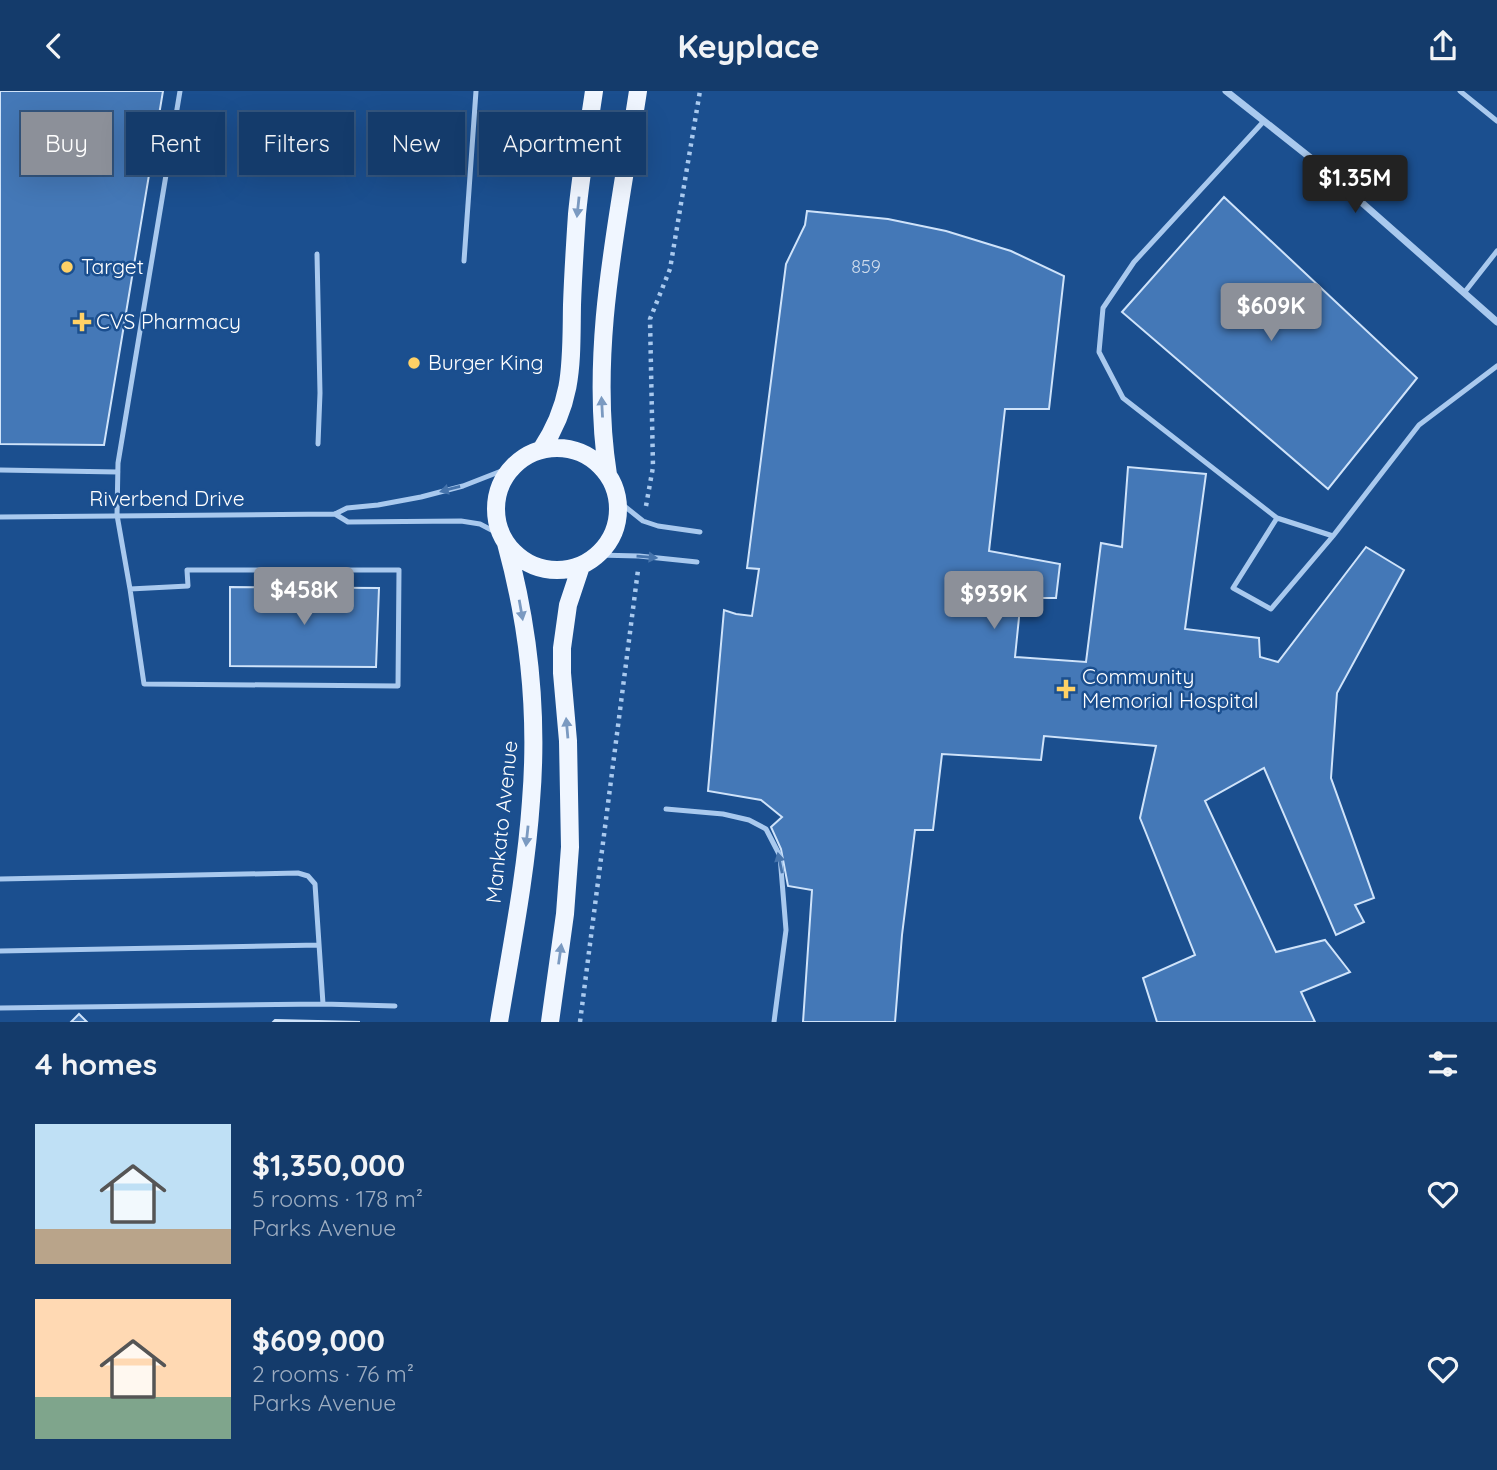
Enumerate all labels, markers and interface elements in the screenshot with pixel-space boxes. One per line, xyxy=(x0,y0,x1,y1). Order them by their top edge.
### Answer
text: Keyplace xyxy=(677,26,820,66)
icon: back xyxy=(35,27,73,65)
icon: share xyxy=(1424,27,1462,65)
chip: Buy xyxy=(21,112,112,175)
chip: Rent xyxy=(126,112,225,175)
chip: Filters xyxy=(239,112,354,175)
chip: New xyxy=(368,112,465,175)
chip: Apartment xyxy=(479,112,646,175)
pin: $1.35M xyxy=(1298,155,1412,215)
text: $1.35M xyxy=(1319,163,1391,192)
one-way arrow xyxy=(573,196,584,218)
place label: Target xyxy=(81,253,144,279)
house number: 859 xyxy=(851,255,881,278)
marker: Target xyxy=(59,259,75,275)
pin: $609K xyxy=(1222,283,1320,343)
text: $609K xyxy=(1237,291,1305,320)
place label: CVS Pharmacy xyxy=(96,308,241,334)
marker: CVS Pharmacy xyxy=(74,314,90,330)
place label: Burger King xyxy=(428,349,544,375)
marker: Burger King xyxy=(406,355,422,371)
one-way arrow xyxy=(596,396,607,418)
one-way arrow xyxy=(439,484,461,495)
street label: Riverbend Drive xyxy=(89,485,245,511)
one-way arrow xyxy=(636,552,658,563)
pin: $458K xyxy=(255,567,353,627)
pin: $939K xyxy=(945,571,1043,631)
text: $458K xyxy=(270,575,338,604)
text: $939K xyxy=(960,579,1028,608)
one-way arrow xyxy=(516,599,527,621)
place label: Community Memorial Hospital xyxy=(1082,663,1258,713)
marker: Community Memorial Hospital xyxy=(1056,679,1076,699)
one-way arrow xyxy=(561,716,572,738)
street label: Mankato Avenue xyxy=(480,739,522,904)
one-way arrow xyxy=(522,826,533,848)
one-way arrow xyxy=(774,852,785,874)
one-way arrow xyxy=(554,943,565,965)
text: 4 homes xyxy=(35,1045,157,1083)
icon: filters xyxy=(1424,1045,1462,1083)
text: $1,350,000 xyxy=(252,1146,405,1184)
icon: home xyxy=(91,1152,175,1236)
icon: heart xyxy=(1424,1175,1462,1213)
text: 5 rooms · 178 m² xyxy=(252,1184,423,1213)
text: Parks Avenue xyxy=(252,1213,396,1242)
text: $609,000 xyxy=(252,1321,385,1359)
icon: home xyxy=(91,1327,175,1411)
icon: heart xyxy=(1424,1350,1462,1388)
text: 2 rooms · 76 m² xyxy=(252,1359,414,1388)
text: Parks Avenue xyxy=(252,1388,396,1417)

